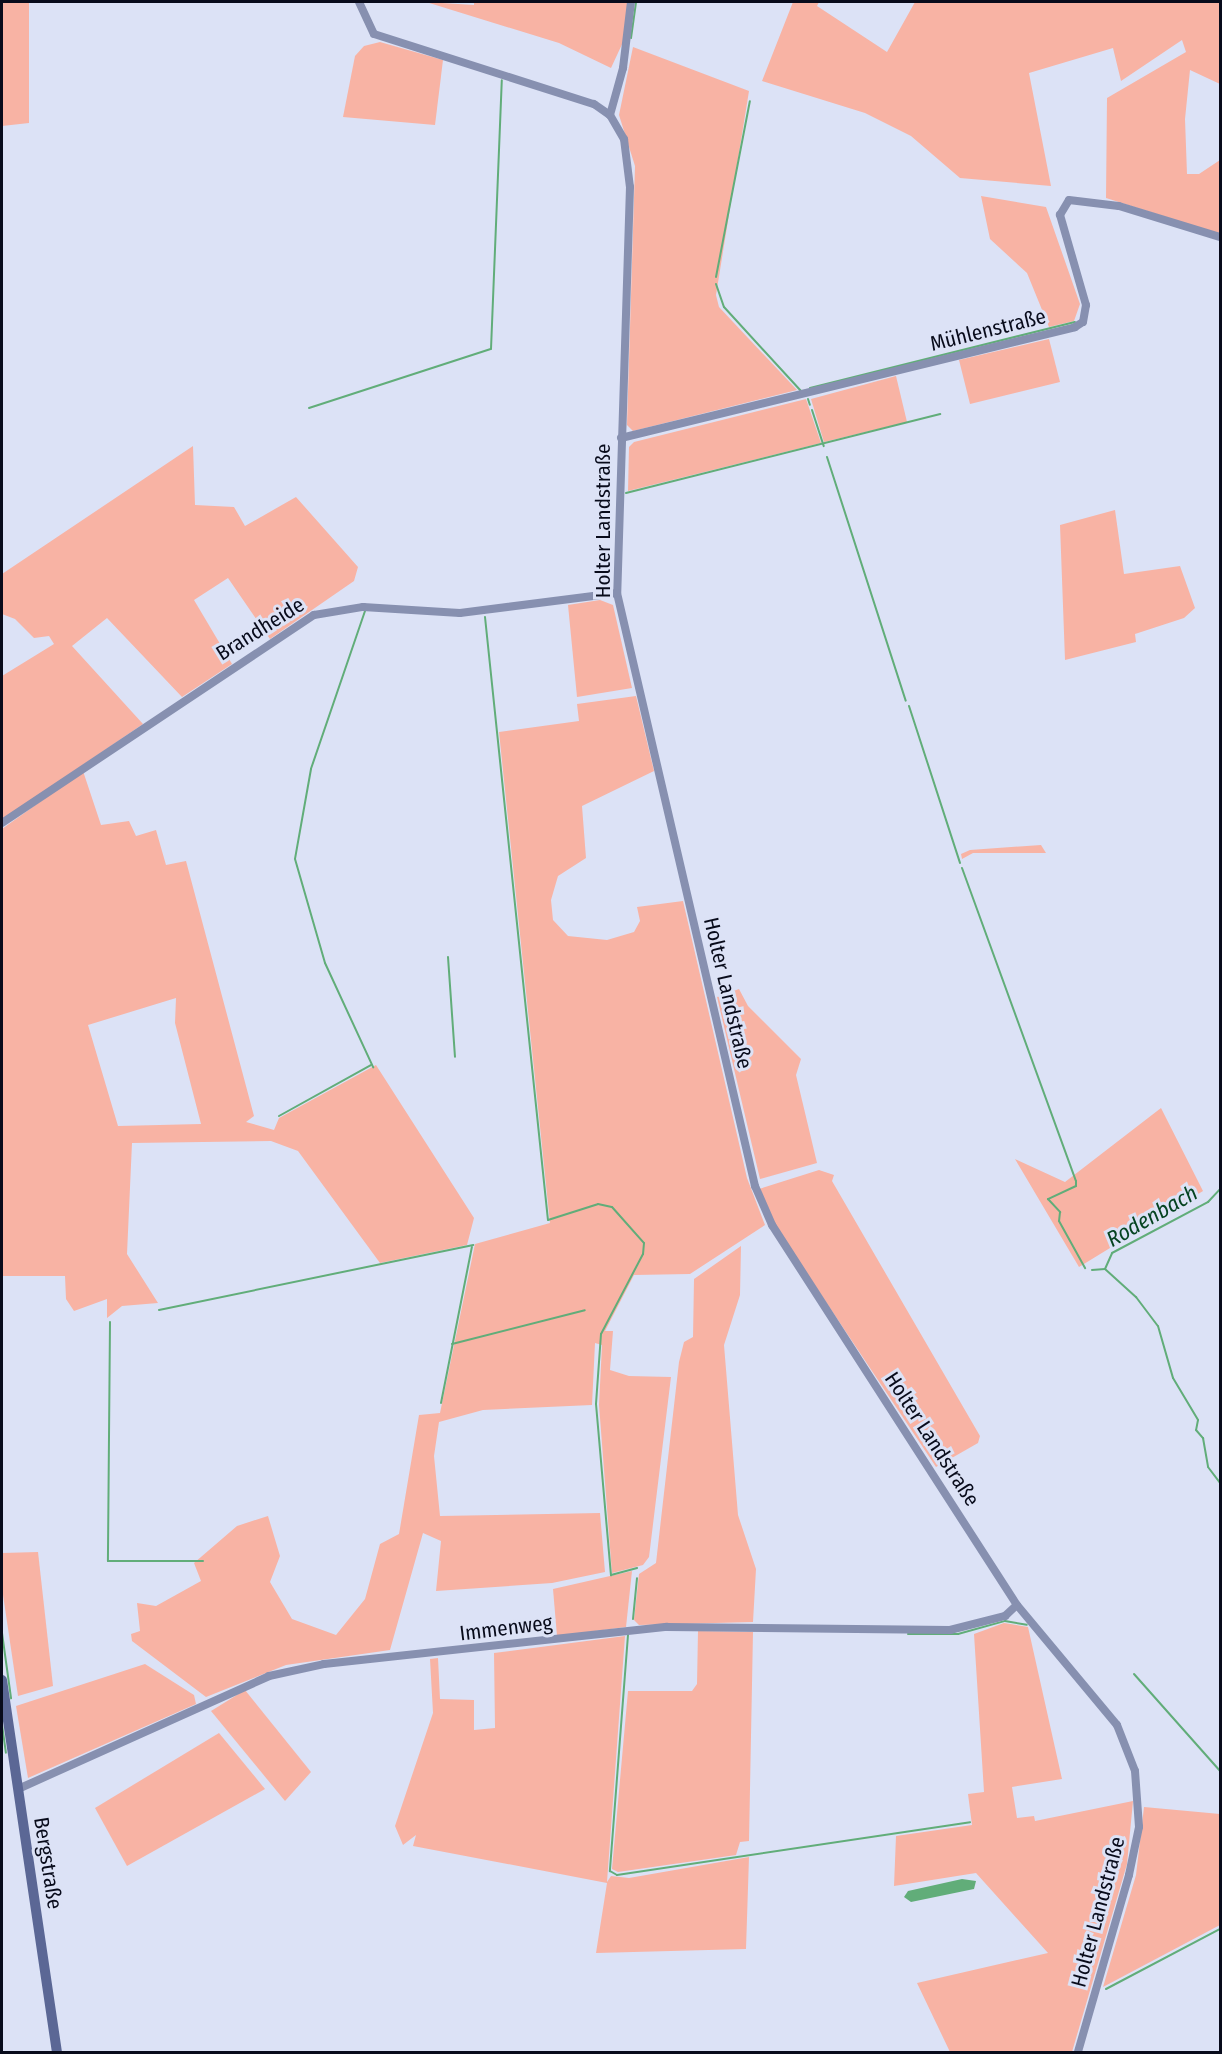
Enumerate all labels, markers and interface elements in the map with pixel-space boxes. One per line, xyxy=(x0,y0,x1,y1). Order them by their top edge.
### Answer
street label: Mühlenstraße xyxy=(928,303,1048,357)
street label: Holter Landstraße xyxy=(590,444,616,598)
street label: Brandheide xyxy=(211,592,309,666)
street label: Holter Landstraße xyxy=(698,915,758,1071)
water label: Rodenbach xyxy=(1102,1179,1202,1253)
street label: Holter Landstraße xyxy=(879,1367,985,1511)
street label: Immenweg xyxy=(458,1610,554,1646)
street label: Bergstraße xyxy=(28,1815,68,1911)
street label: Holter Landstraße xyxy=(1066,1834,1130,1990)

